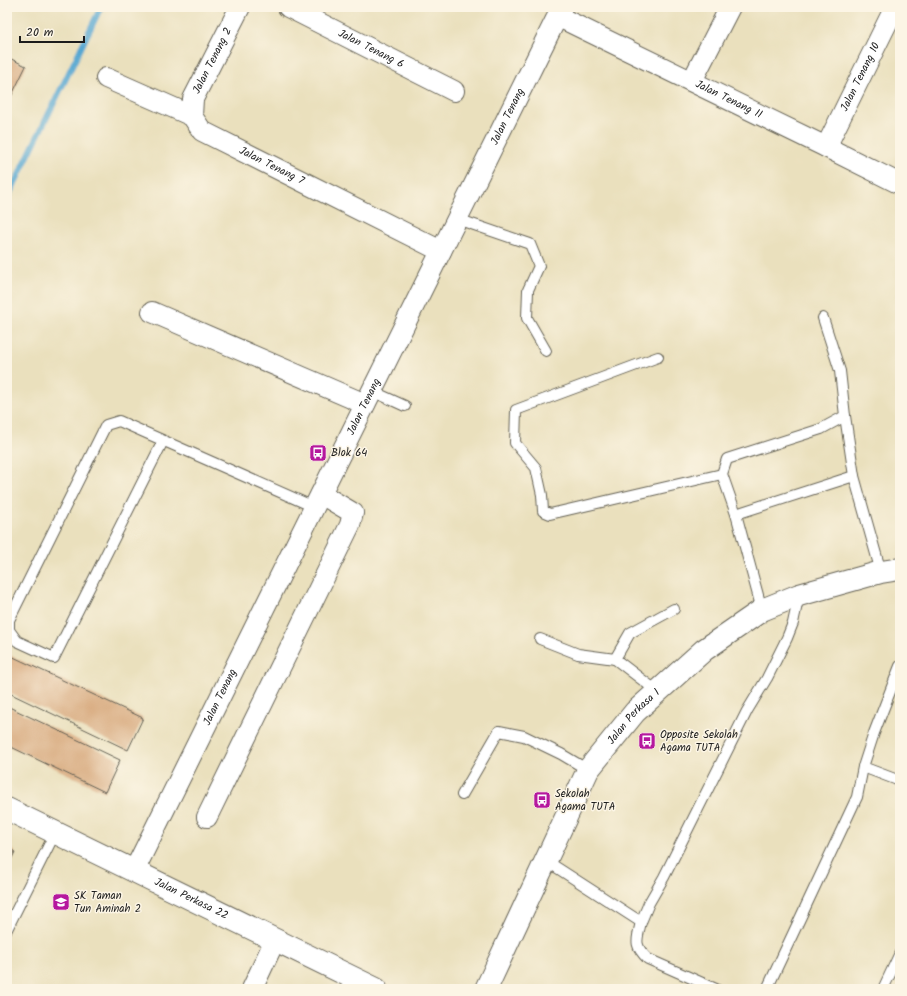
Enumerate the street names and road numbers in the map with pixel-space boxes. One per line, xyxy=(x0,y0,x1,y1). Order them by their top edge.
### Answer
street label: Jalan Tenang 2 xyxy=(188,24,237,97)
street label: Jalan Tenang 6 xyxy=(335,25,407,73)
street label: Jalan Tenang 10 xyxy=(836,39,885,115)
street label: Jalan Tenang 11 xyxy=(692,76,765,124)
street label: Jalan Tenang xyxy=(486,85,529,148)
street label: Jalan Tenang 7 xyxy=(236,142,308,190)
street label: Jalan Tenang xyxy=(342,375,386,438)
street label: Jalan Tenang xyxy=(198,666,242,729)
street label: Jalan Perkasa 1 xyxy=(603,684,664,749)
street label: Jalan Perkasa 22 xyxy=(151,873,231,925)

